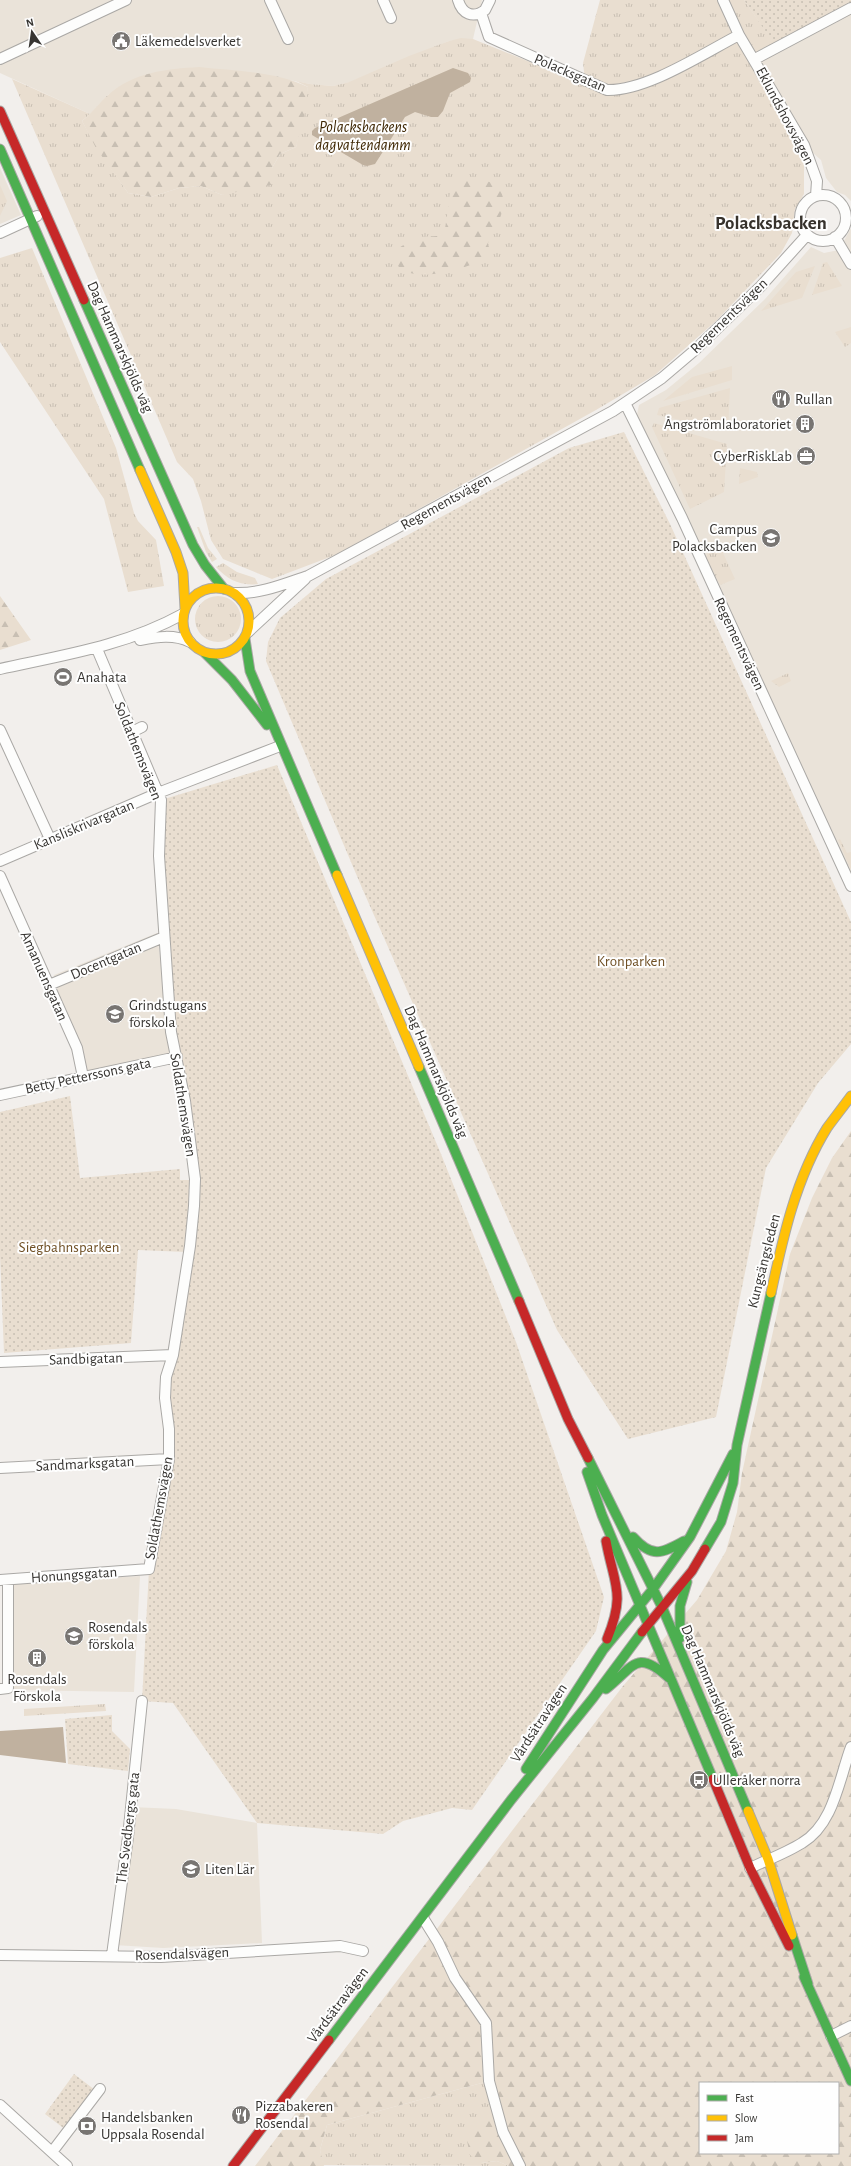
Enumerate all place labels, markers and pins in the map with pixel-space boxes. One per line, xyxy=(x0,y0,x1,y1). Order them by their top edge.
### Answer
public building icon: Läkemedelsverket xyxy=(110,30,132,52)
place label: Läkemedelsverket xyxy=(135,34,241,49)
restaurant icon: Rullan xyxy=(770,388,792,410)
place label: Rullan xyxy=(795,392,833,407)
building icon: Ångströmlaboratoriet xyxy=(794,413,816,435)
place label: Ångströmlaboratoriet xyxy=(664,416,791,432)
office icon: CyberRiskLab xyxy=(795,445,817,467)
place label: CyberRiskLab xyxy=(713,449,792,464)
place label: Campus Polacksbacken xyxy=(672,522,757,554)
school or university icon: Campus Polacksbacken xyxy=(760,527,782,549)
sports icon: Anahata xyxy=(52,666,74,688)
place label: Anahata xyxy=(77,670,127,685)
place label: Grindstugans förskola xyxy=(129,998,207,1030)
school or university icon: Grindstugans förskola xyxy=(104,1003,126,1025)
place label: Rosendals förskola xyxy=(88,1620,147,1652)
school or university icon: Rosendals förskola xyxy=(63,1625,85,1647)
building icon: Rosendals Förskola xyxy=(26,1647,48,1669)
place label: Rosendals Förskola xyxy=(7,1672,67,1704)
bus stop icon: Ulleråker norra xyxy=(688,1769,710,1791)
place label: Ulleråker norra xyxy=(713,1773,801,1788)
school or university icon: Liten Lär xyxy=(180,1858,202,1880)
place label: Liten Lär xyxy=(205,1862,255,1877)
place label: Pizzabakeren Rosendal xyxy=(255,2099,333,2131)
restaurant icon: Pizzabakeren Rosendal xyxy=(230,2104,252,2126)
place label: Handelsbanken Uppsala Rosendal xyxy=(101,2110,205,2142)
bank icon: Handelsbanken Uppsala Rosendal xyxy=(76,2115,98,2137)

